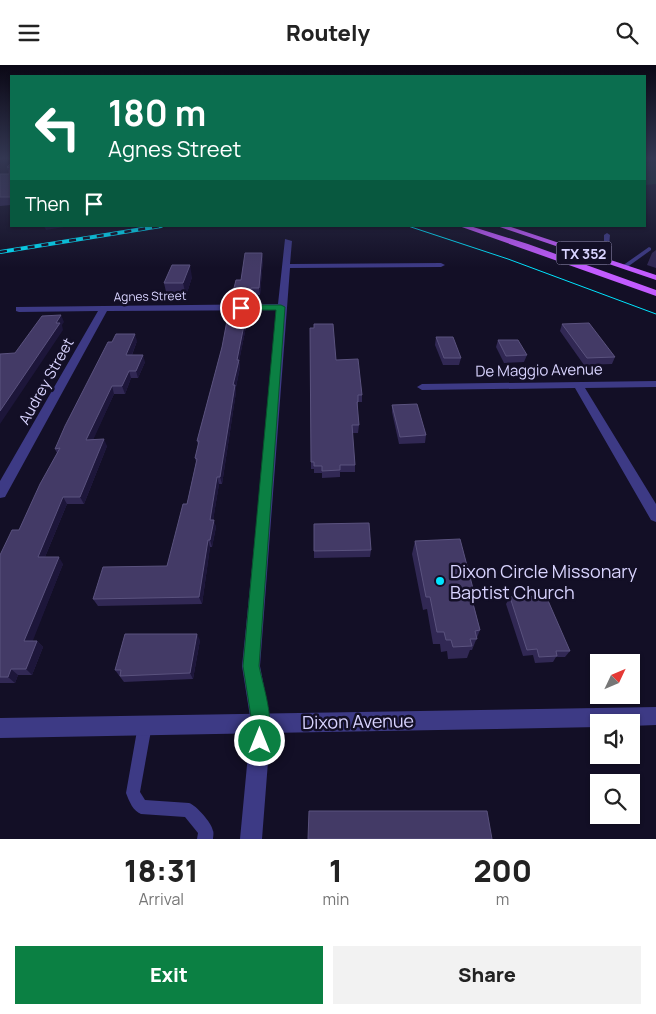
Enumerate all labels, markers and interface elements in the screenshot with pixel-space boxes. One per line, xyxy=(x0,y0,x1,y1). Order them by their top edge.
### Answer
text: Routely xyxy=(286,18,370,48)
icon: menu xyxy=(15,19,43,47)
icon: search xyxy=(613,19,641,47)
text: 180 m xyxy=(108,89,206,137)
icon: left xyxy=(25,95,90,160)
text: Agnes Street xyxy=(108,134,241,164)
icon: arrive xyxy=(80,190,108,218)
text: Then xyxy=(25,191,70,217)
road number: TX 352 xyxy=(556,242,612,265)
street label: Agnes Street xyxy=(113,287,187,305)
pin xyxy=(220,287,262,329)
icon: arrive xyxy=(227,294,255,322)
street label: Audrey Street xyxy=(14,334,78,428)
street label: De Maggio Avenue xyxy=(475,358,603,382)
place label: Dixon Circle Missonary Baptist Church xyxy=(450,559,638,604)
marker: Dixon Circle Missonary Baptist Church xyxy=(434,575,446,587)
north arrow xyxy=(590,654,640,704)
map controls xyxy=(590,654,640,824)
street label: Dixon Avenue xyxy=(302,708,414,734)
position arrow xyxy=(233,714,285,766)
button: sound xyxy=(590,714,640,764)
button: search xyxy=(590,774,640,824)
text: 18:31 xyxy=(124,850,198,891)
text: 1 xyxy=(329,850,343,891)
text: 200 xyxy=(473,850,532,891)
text: Arrival xyxy=(138,888,184,910)
text: min xyxy=(323,888,349,910)
text: m xyxy=(496,888,509,910)
button: Exit xyxy=(15,946,323,1004)
button: Share xyxy=(333,946,641,1004)

